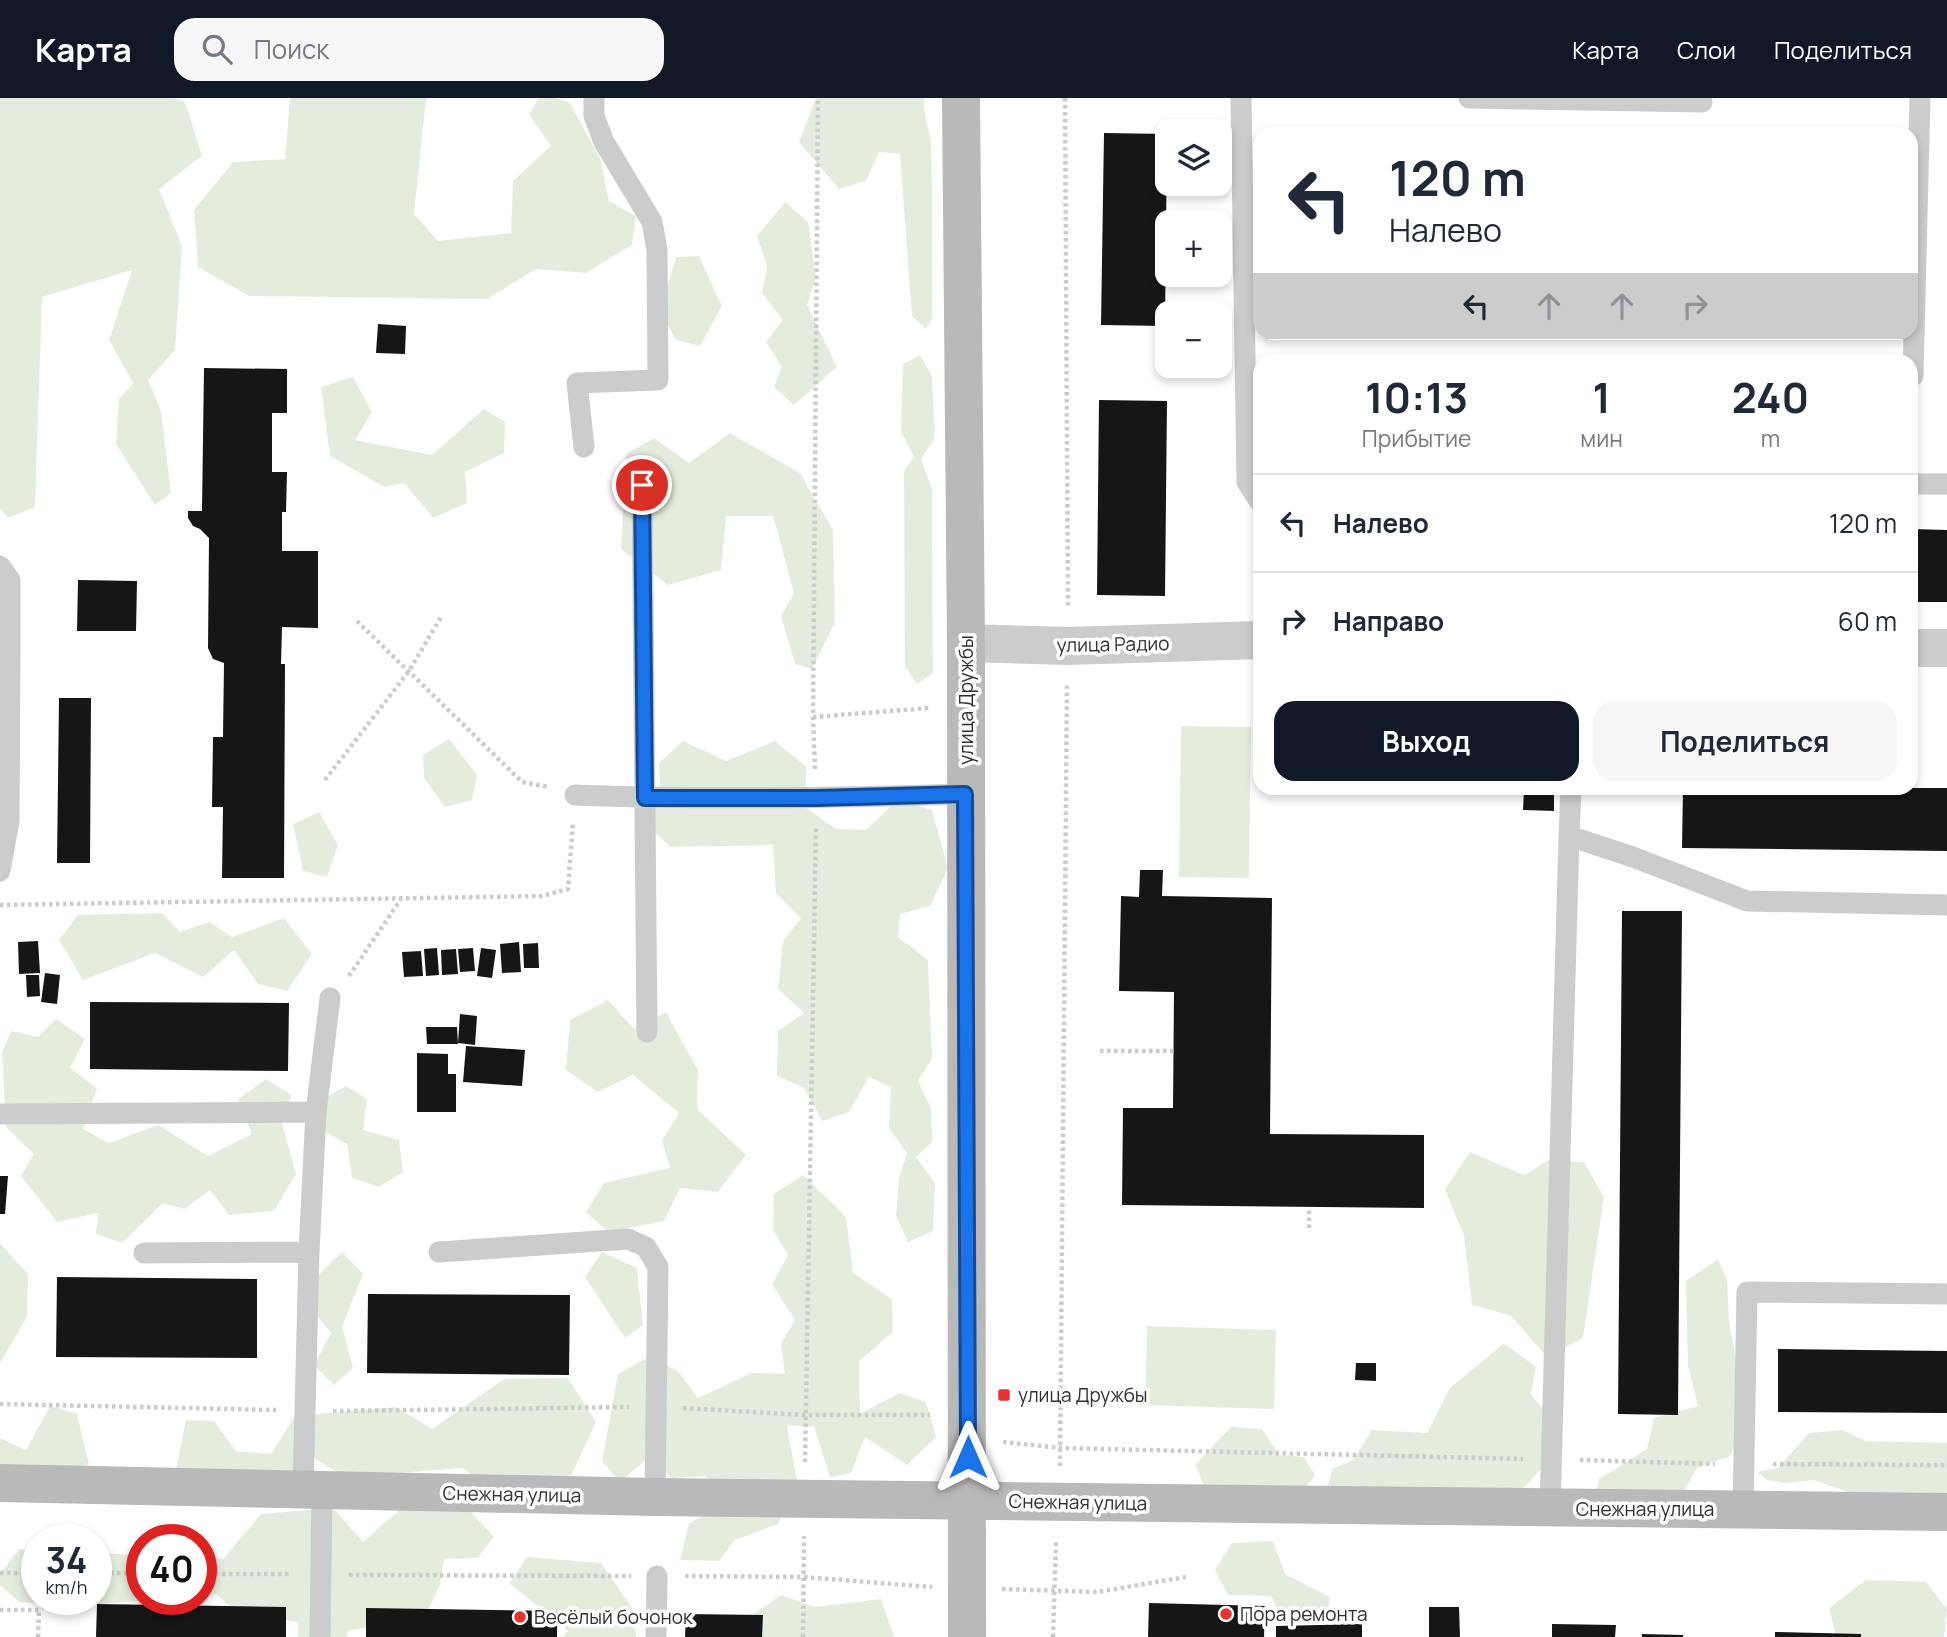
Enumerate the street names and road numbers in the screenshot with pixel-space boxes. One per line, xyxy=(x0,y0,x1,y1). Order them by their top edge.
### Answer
street label: улица Радио xyxy=(1056,630,1170,658)
street label: улица Дружбы xyxy=(953,635,979,765)
street label: Снежная улица xyxy=(442,1480,582,1508)
street label: Снежная улица xyxy=(1008,1488,1148,1516)
street label: Снежная улица xyxy=(1576,1496,1714,1522)

